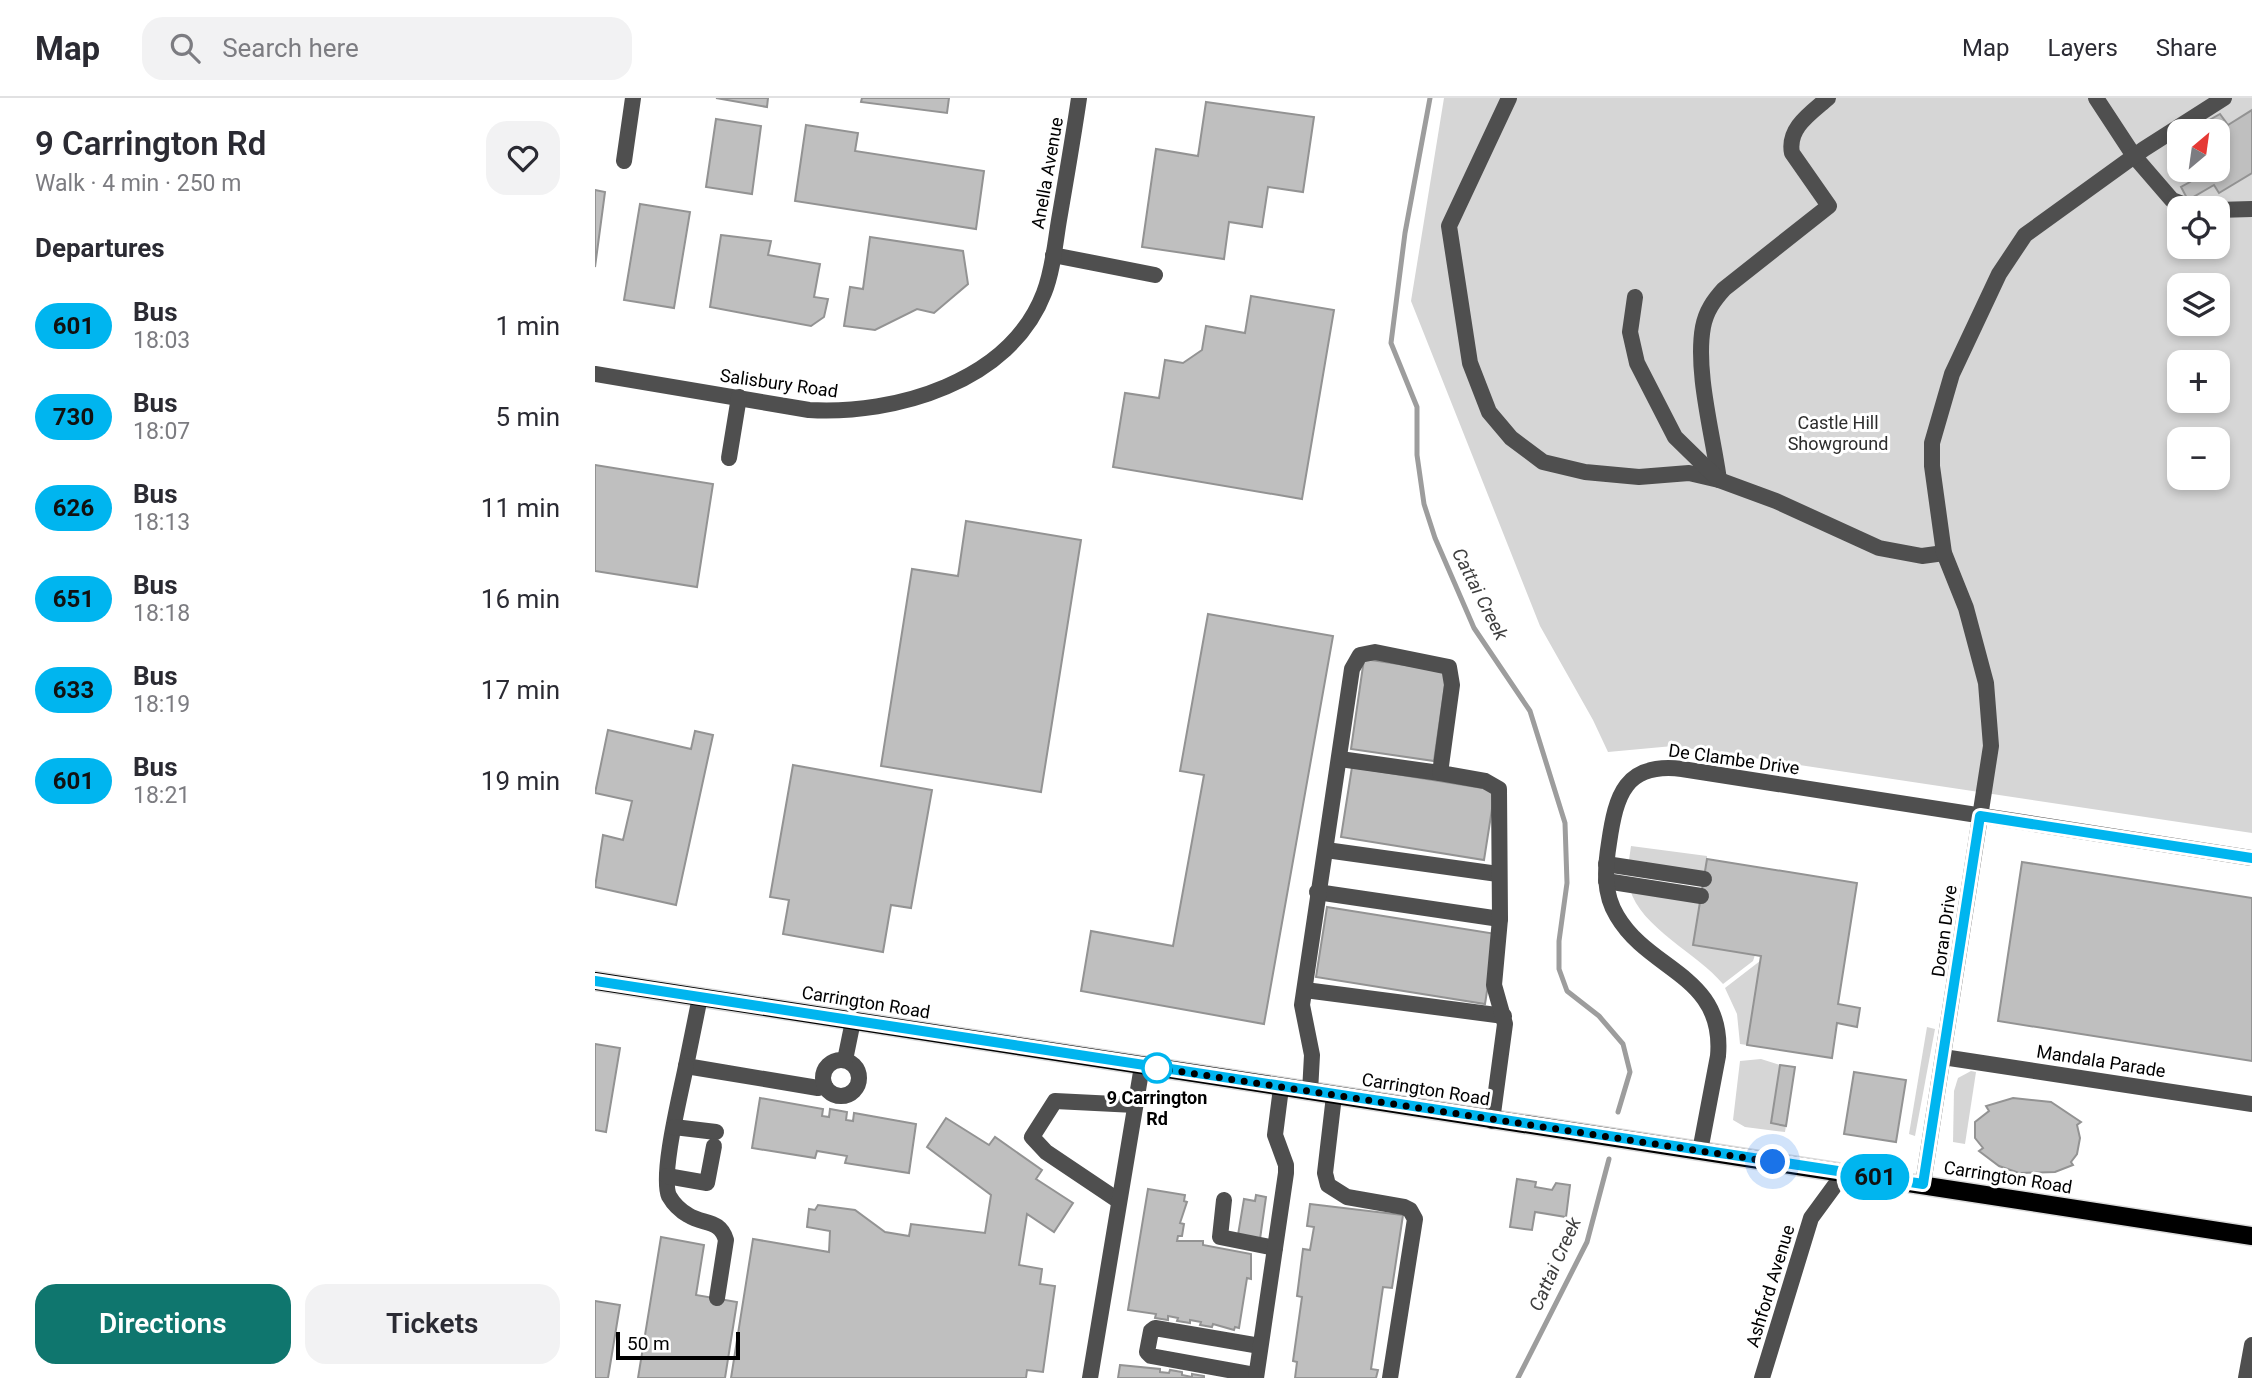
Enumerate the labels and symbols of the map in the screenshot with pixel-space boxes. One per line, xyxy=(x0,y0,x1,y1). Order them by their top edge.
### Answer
street label: Anella Avenue xyxy=(1027,115,1067,231)
north arrow xyxy=(2167,119,2229,182)
street label: Salisbury Road xyxy=(719,364,839,402)
park label: Castle Hill Showground xyxy=(1788,412,1888,454)
water label: Cattai Creek xyxy=(1447,544,1513,644)
street label: De Clambe Drive xyxy=(1667,739,1801,779)
street label: Doran Drive xyxy=(1927,884,1961,978)
street label: Carrington Road xyxy=(800,981,932,1023)
street label: Mandala Parade xyxy=(2035,1040,2167,1082)
marker: 9 Carrington Rd xyxy=(1142,1053,1172,1083)
street label: Carrington Road xyxy=(1360,1068,1492,1110)
place label: 9 Carrington Rd xyxy=(1107,1087,1207,1129)
your location xyxy=(1755,1144,1790,1179)
line badge: 601 xyxy=(1835,1154,1915,1200)
street label: Carrington Road xyxy=(1942,1156,2074,1198)
water label: Cattai Creek xyxy=(1524,1213,1586,1314)
street label: Ashford Avenue xyxy=(1741,1222,1799,1350)
scale bar xyxy=(616,1329,740,1361)

